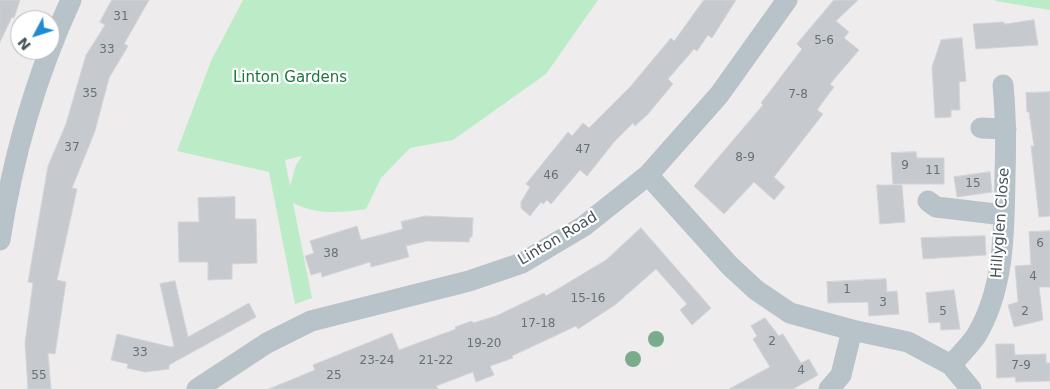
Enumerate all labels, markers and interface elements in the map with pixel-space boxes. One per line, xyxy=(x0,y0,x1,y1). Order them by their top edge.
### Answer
north arrow xyxy=(10,10,60,60)
house number: 31 xyxy=(113,10,129,24)
text: N xyxy=(14,34,34,54)
house number: 5-6 xyxy=(814,34,834,48)
house number: 33 xyxy=(99,43,115,57)
park label: Linton Gardens xyxy=(233,69,347,87)
house number: 35 xyxy=(82,87,98,101)
house number: 7-8 xyxy=(788,88,808,102)
house number: 37 xyxy=(64,141,80,155)
house number: 47 xyxy=(575,143,591,157)
house number: 8-9 xyxy=(735,151,755,165)
house number: 9 xyxy=(901,159,909,173)
house number: 11 xyxy=(925,164,941,178)
street label: Hillyglen Close xyxy=(988,167,1014,279)
house number: 46 xyxy=(543,169,559,183)
house number: 15 xyxy=(965,177,981,191)
street label: Linton Road xyxy=(515,208,601,270)
house number: 6 xyxy=(1036,237,1044,251)
house number: 38 xyxy=(323,247,339,261)
house number: 4 xyxy=(1029,270,1037,284)
house number: 1 xyxy=(843,283,851,297)
house number: 15-16 xyxy=(571,292,605,306)
house number: 3 xyxy=(879,296,887,310)
house number: 5 xyxy=(939,305,947,319)
house number: 2 xyxy=(1021,305,1029,319)
house number: 17-18 xyxy=(521,317,555,331)
house number: 2 xyxy=(768,335,776,349)
house number: 19-20 xyxy=(467,337,501,351)
house number: 33 xyxy=(132,346,148,360)
house number: 23-24 xyxy=(360,354,394,368)
house number: 21-22 xyxy=(419,354,453,368)
house number: 7-9 xyxy=(1011,359,1031,373)
house number: 4 xyxy=(797,364,805,378)
house number: 55 xyxy=(31,369,47,383)
house number: 25 xyxy=(326,369,342,383)

